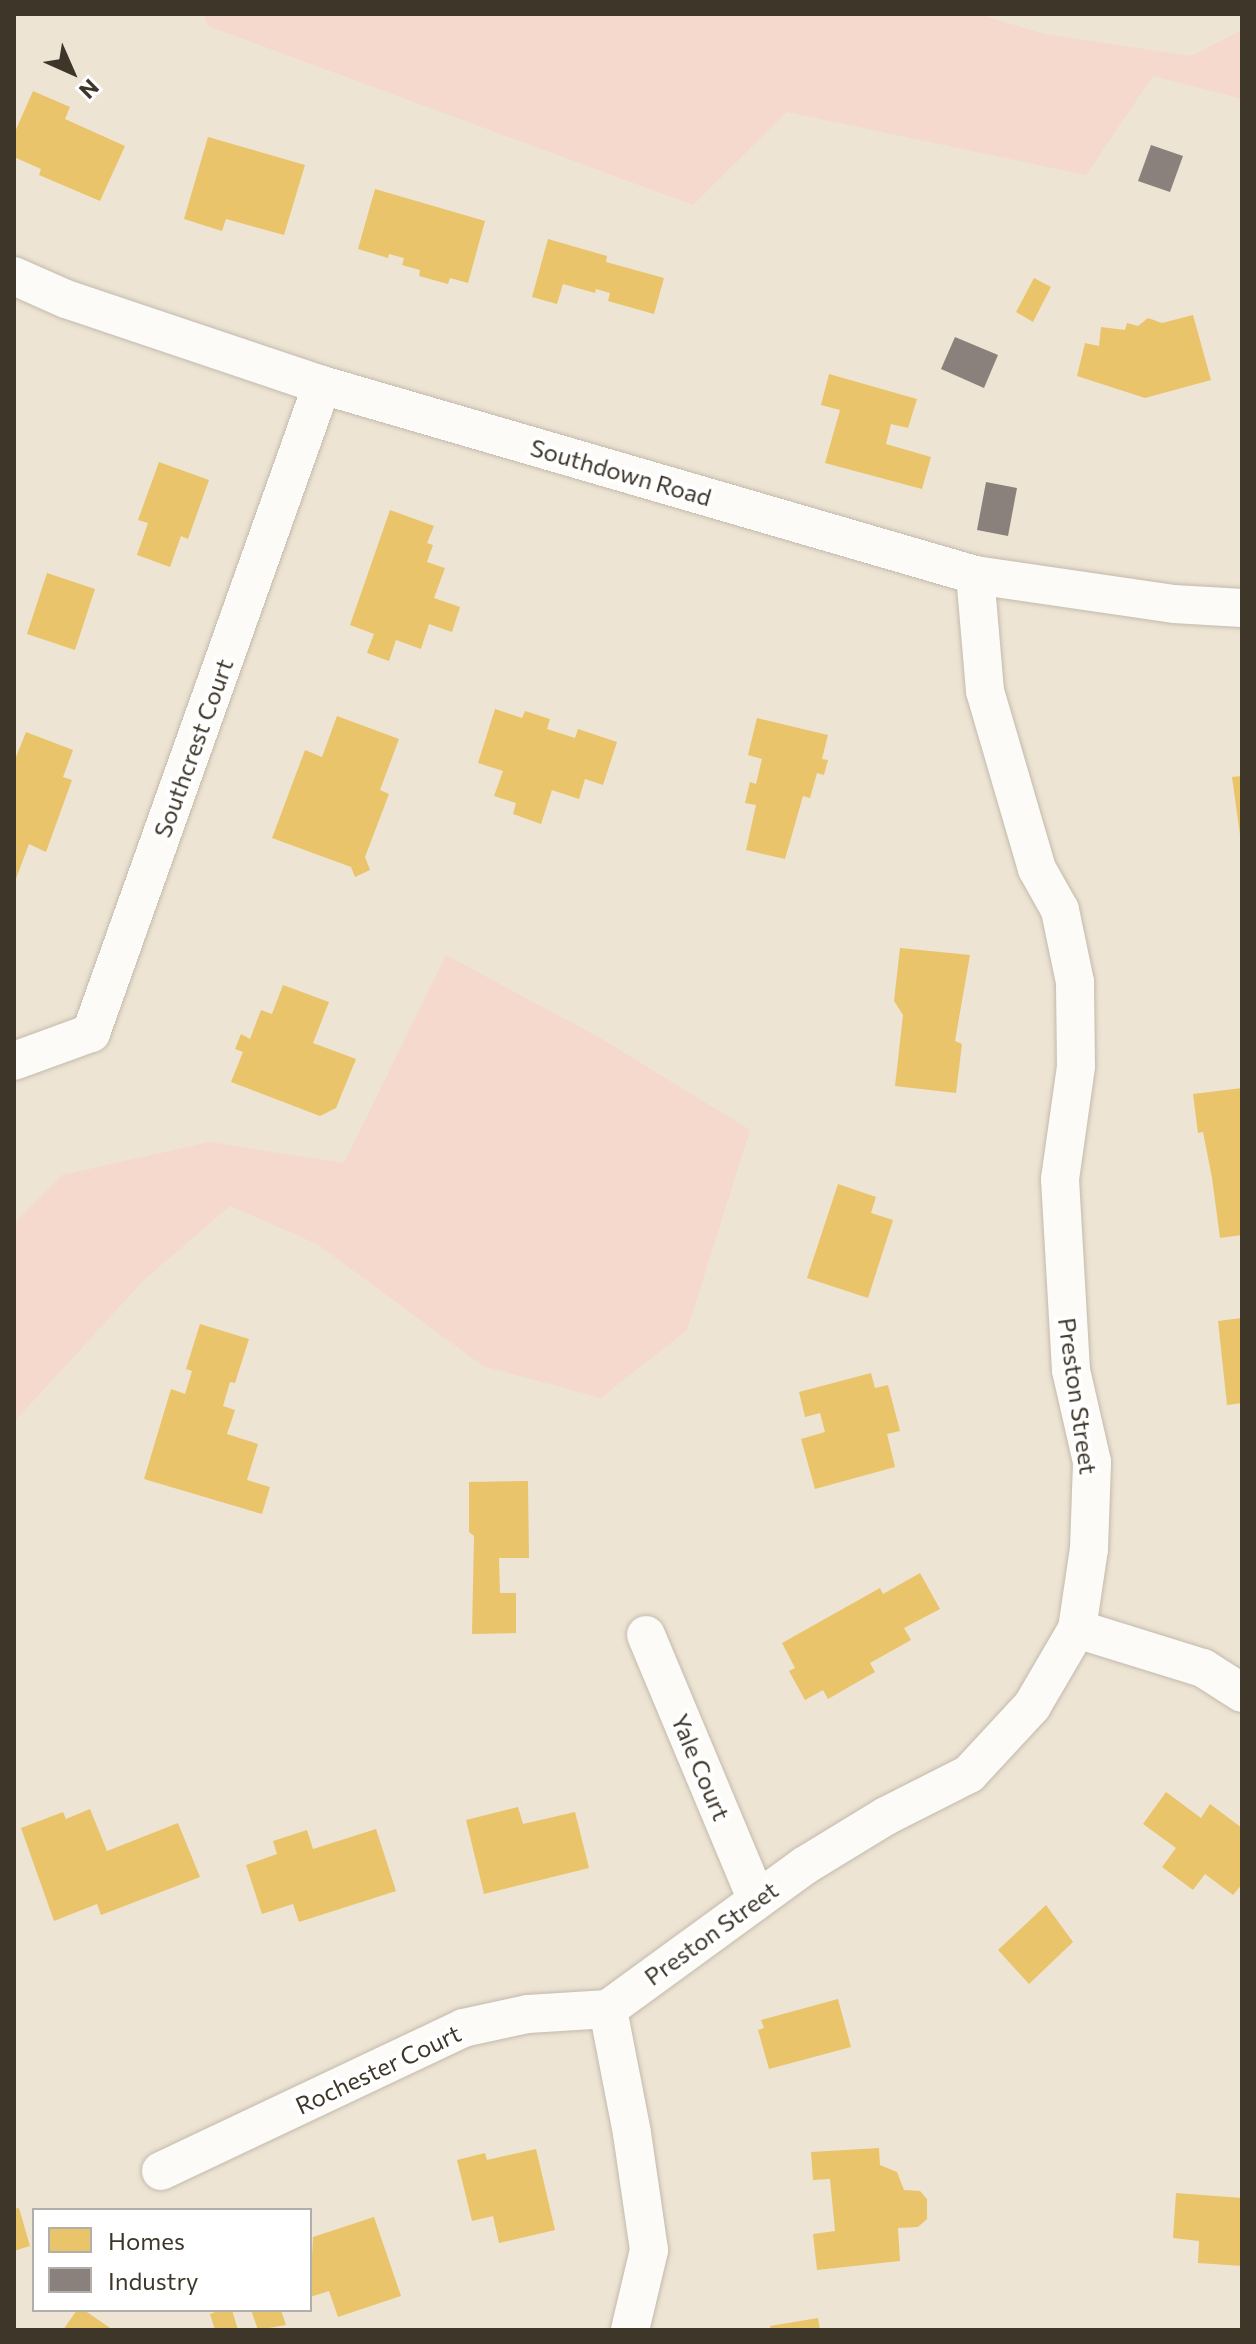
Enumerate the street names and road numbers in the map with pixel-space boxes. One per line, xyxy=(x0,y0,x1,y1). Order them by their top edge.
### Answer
street label: Southdown Road xyxy=(527,432,715,512)
street label: Southcrest Court xyxy=(147,655,239,841)
street label: Preston Street xyxy=(1053,1316,1103,1476)
street label: Yale Court xyxy=(666,1709,736,1825)
street label: Preston Street xyxy=(639,1875,783,1991)
street label: Rochester Court xyxy=(291,2018,465,2120)

